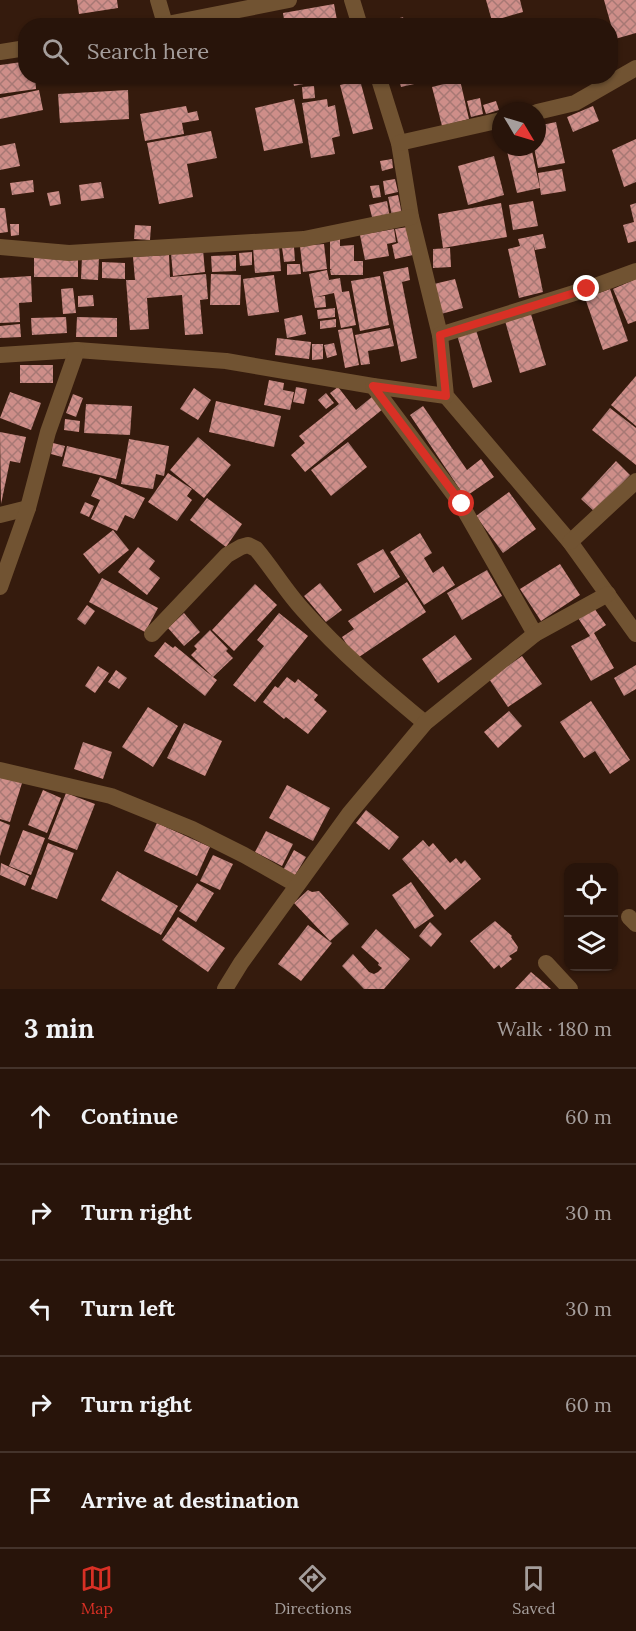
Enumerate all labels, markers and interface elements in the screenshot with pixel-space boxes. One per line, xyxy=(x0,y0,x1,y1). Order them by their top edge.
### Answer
search box xyxy=(18,18,618,84)
icon: search xyxy=(39,35,72,68)
text: Search here xyxy=(87,37,209,65)
north arrow xyxy=(492,102,546,156)
route end xyxy=(573,275,599,301)
route start xyxy=(448,490,474,516)
map controls xyxy=(564,863,618,971)
button: locate xyxy=(564,863,618,917)
button: layers xyxy=(564,917,618,971)
text: 3 min xyxy=(24,1012,94,1045)
text: Walk · 180 m xyxy=(497,1016,612,1041)
icon: ahead xyxy=(24,1100,57,1133)
text: Continue xyxy=(81,1102,178,1130)
text: 60 m xyxy=(565,1104,612,1129)
icon: right xyxy=(24,1196,57,1229)
text: Turn right xyxy=(81,1198,192,1226)
text: 30 m xyxy=(565,1200,612,1225)
icon: left xyxy=(24,1292,57,1325)
text: Turn left xyxy=(81,1294,175,1322)
text: 30 m xyxy=(565,1296,612,1321)
icon: right xyxy=(24,1388,57,1421)
text: Turn right xyxy=(81,1390,192,1418)
text: 60 m xyxy=(565,1392,612,1417)
icon: arrive xyxy=(24,1484,57,1517)
text: Arrive at destination xyxy=(81,1486,299,1514)
tab: Map xyxy=(80,1562,113,1618)
tab: Directions xyxy=(274,1562,352,1618)
tab: Saved xyxy=(512,1562,556,1618)

